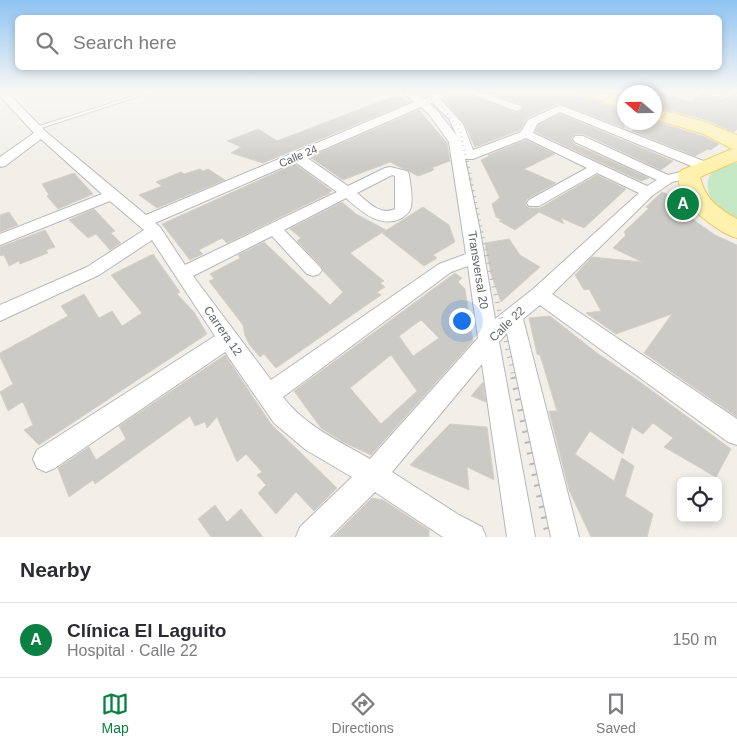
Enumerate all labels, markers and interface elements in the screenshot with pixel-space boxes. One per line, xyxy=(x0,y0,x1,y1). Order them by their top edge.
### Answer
search box xyxy=(15,15,722,70)
icon: search xyxy=(33,29,61,57)
text: Search here xyxy=(73,32,177,53)
north arrow xyxy=(617,85,662,130)
street label: Calle 24 xyxy=(277,143,319,169)
pin: A xyxy=(667,185,699,223)
street label: Transversal 20 xyxy=(465,230,491,310)
street label: Carrera 12 xyxy=(201,303,245,359)
street label: Calle 22 xyxy=(486,303,528,344)
your location xyxy=(449,308,475,334)
map controls xyxy=(677,477,722,522)
button: locate xyxy=(677,477,722,522)
text: Nearby xyxy=(20,558,91,581)
text: Clínica El Laguito xyxy=(67,620,226,641)
text: A xyxy=(30,631,42,648)
text: 150 m xyxy=(673,631,717,648)
text: Hospital · Calle 22 xyxy=(67,642,198,659)
tab: Map xyxy=(101,690,129,736)
tab: Directions xyxy=(332,690,394,736)
tab: Saved xyxy=(596,690,636,736)

